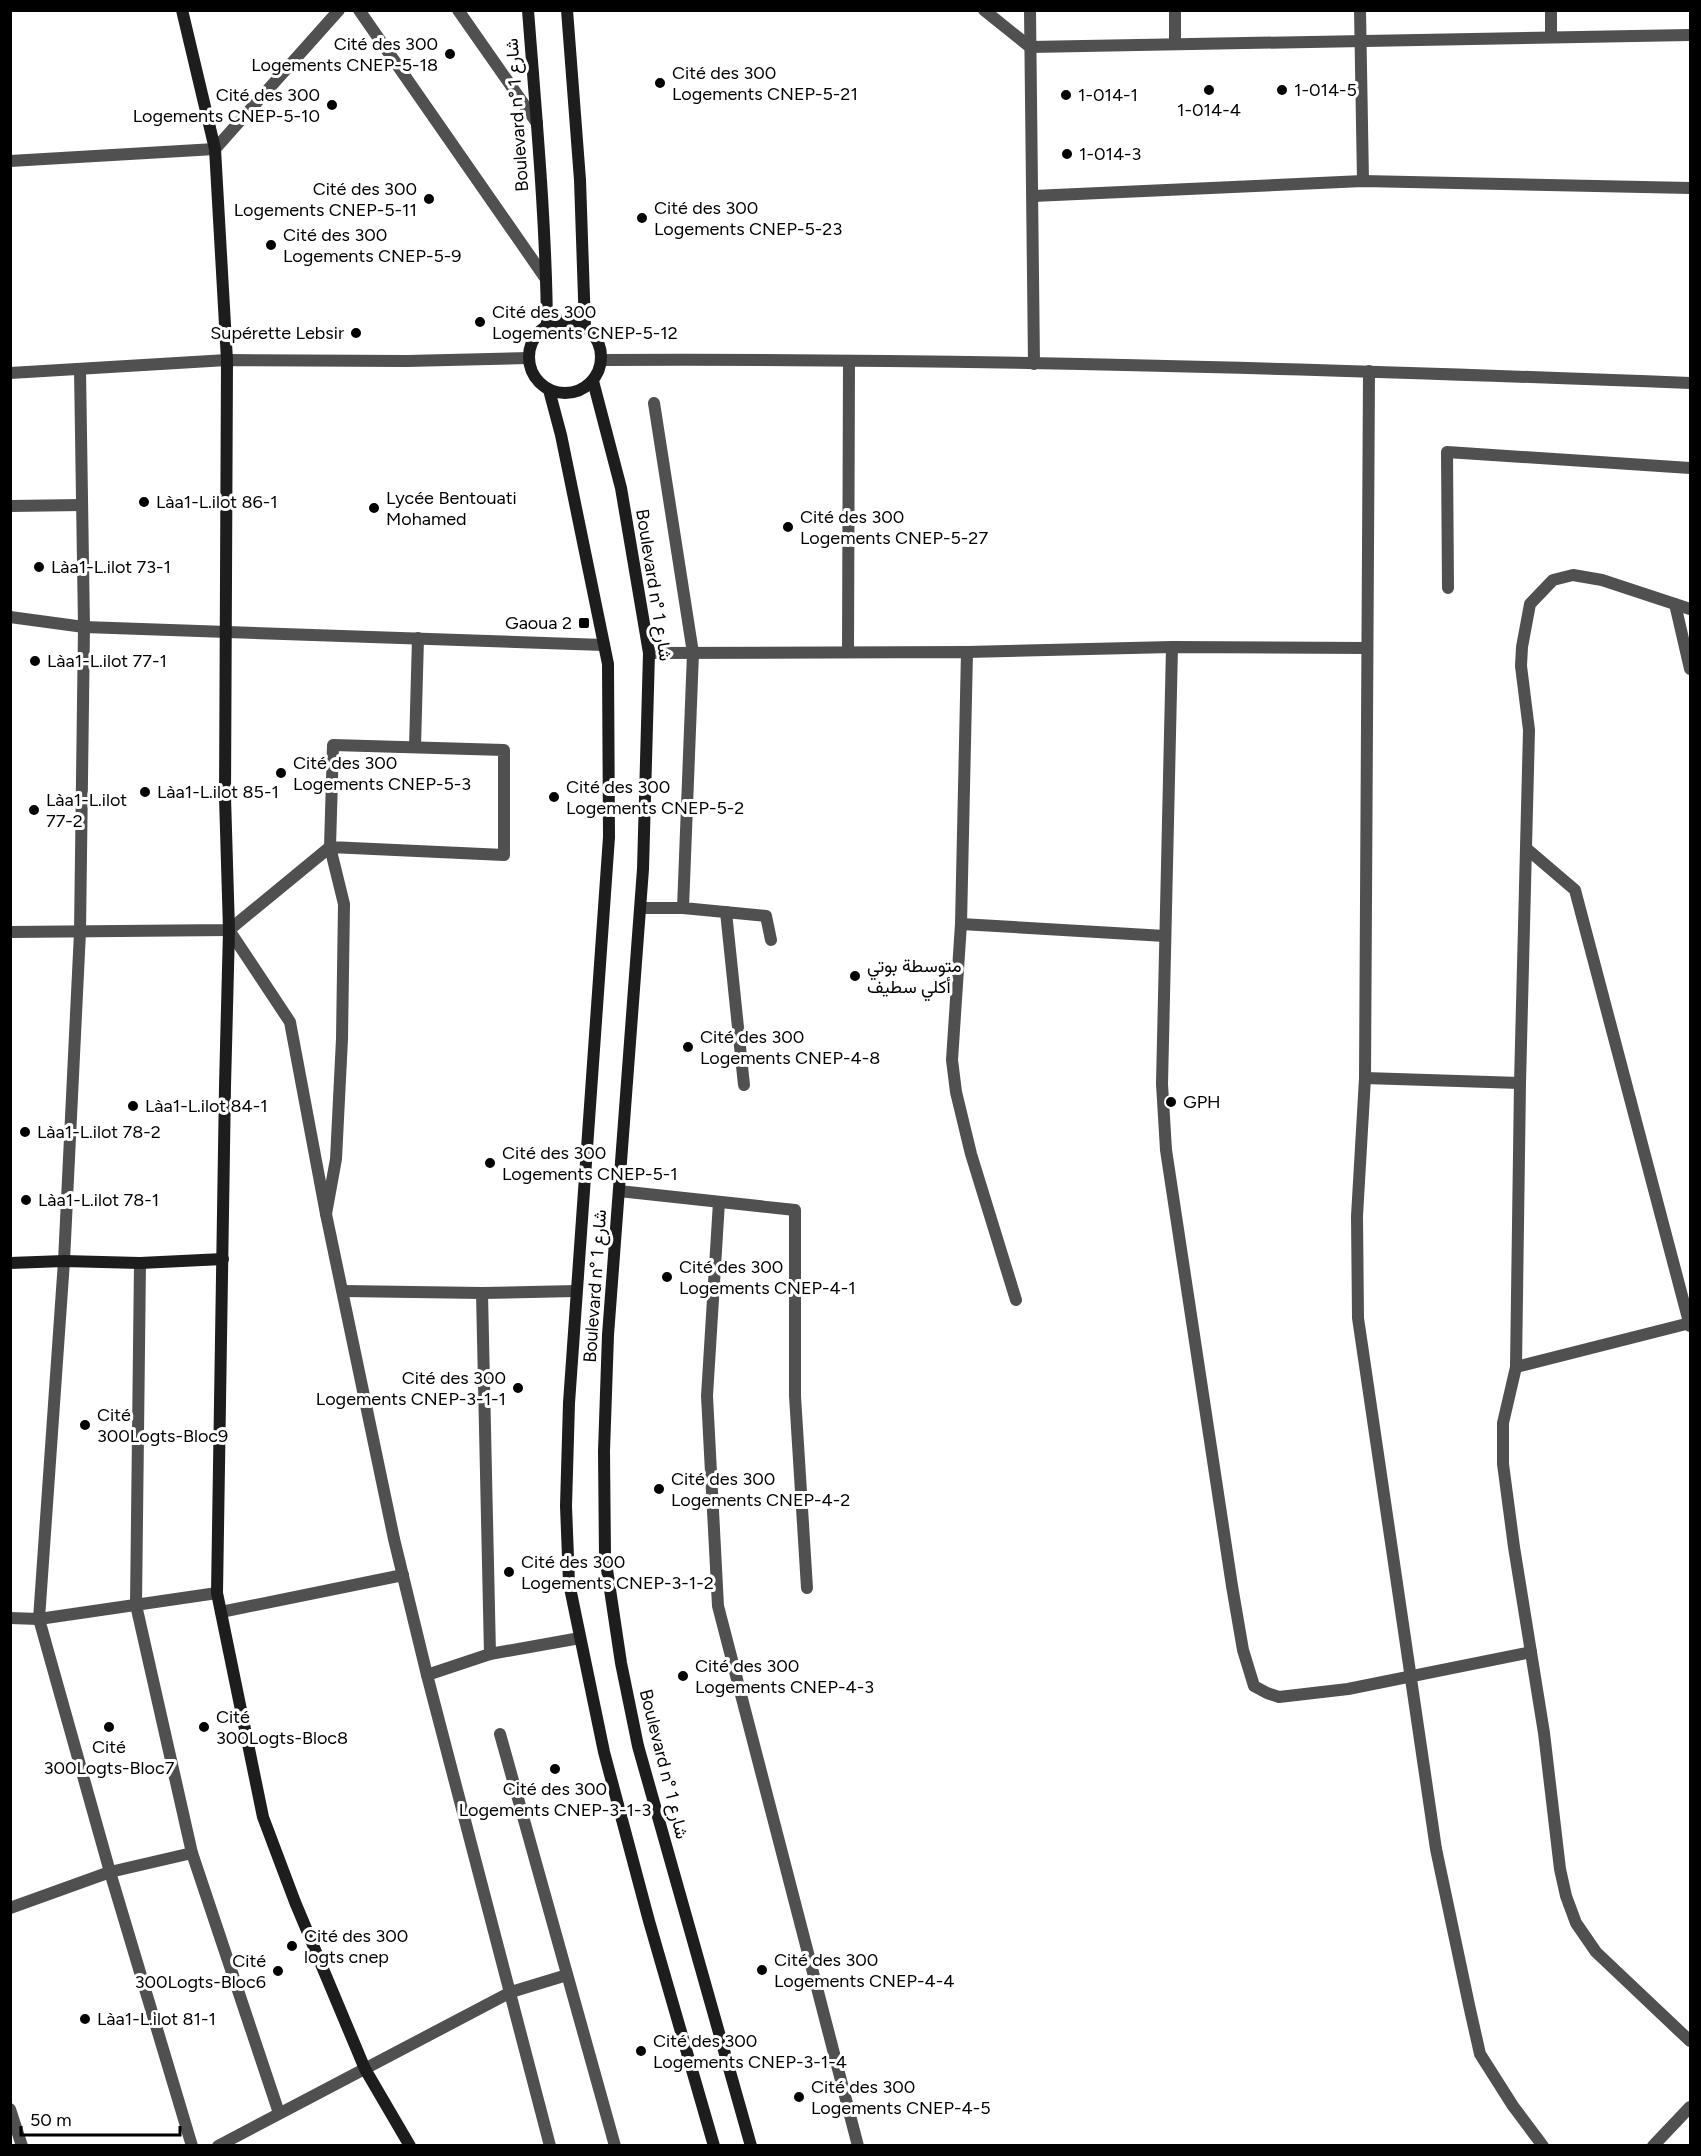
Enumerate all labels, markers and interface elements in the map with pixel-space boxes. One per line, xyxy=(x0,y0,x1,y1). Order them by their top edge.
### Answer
place label: Cité des 300 Logements CNEP-5-18 xyxy=(251,33,438,76)
street label: Boulevard n° شارع 1 xyxy=(501,38,534,192)
marker: Cité des 300 Logements CNEP-5-18 xyxy=(443,47,457,61)
place label: Cité des 300 Logements CNEP-5-21 xyxy=(672,62,858,105)
marker: Cité des 300 Logements CNEP-5-21 xyxy=(653,76,667,90)
place label: 1-014-5 xyxy=(1294,79,1357,101)
marker: 1-014-4 xyxy=(1202,83,1216,97)
marker: 1-014-5 xyxy=(1275,83,1289,97)
place label: Cité des 300 Logements CNEP-5-10 xyxy=(133,84,320,127)
place label: 1-014-1 xyxy=(1078,84,1138,106)
marker: 1-014-1 xyxy=(1059,88,1073,102)
marker: Cité des 300 Logements CNEP-5-10 xyxy=(325,98,339,112)
place label: 1-014-4 xyxy=(1177,99,1241,121)
place label: 1-014-3 xyxy=(1079,143,1141,165)
marker: 1-014-3 xyxy=(1060,147,1074,161)
place label: Cité des 300 Logements CNEP-5-11 xyxy=(234,178,417,221)
marker: Cité des 300 Logements CNEP-5-11 xyxy=(422,192,436,206)
place label: Cité des 300 Logements CNEP-5-23 xyxy=(654,197,842,240)
marker: Cité des 300 Logements CNEP-5-23 xyxy=(635,211,649,225)
place label: Cité des 300 Logements CNEP-5-9 xyxy=(283,224,462,267)
marker: Cité des 300 Logements CNEP-5-9 xyxy=(264,238,278,252)
place label: Cité des 300 Logements CNEP-5-12 xyxy=(492,301,678,344)
marker: Cité des 300 Logements CNEP-5-12 xyxy=(473,315,487,329)
place label: Supérette Lebsir xyxy=(210,322,344,344)
marker: Supérette Lebsir xyxy=(349,326,363,340)
place label: Lycée Bentouati Mohamed xyxy=(386,487,517,530)
place label: Làa1-L.ilot 86-1 xyxy=(156,491,278,513)
marker: Làa1-L.ilot 86-1 xyxy=(137,495,151,509)
marker: Lycée Bentouati Mohamed xyxy=(367,501,381,515)
place label: Cité des 300 Logements CNEP-5-27 xyxy=(800,506,988,549)
street label: Boulevard n° شارع 1 xyxy=(630,507,677,663)
marker: Cité des 300 Logements CNEP-5-27 xyxy=(781,520,795,534)
place label: Làa1-L.ilot 73-1 xyxy=(51,556,171,578)
marker: Làa1-L.ilot 73-1 xyxy=(32,560,46,574)
place label: Gaoua 2 xyxy=(505,612,572,634)
marker: Gaoua 2 xyxy=(577,616,591,630)
place label: Làa1-L.ilot 77-1 xyxy=(47,650,167,672)
marker: Làa1-L.ilot 77-1 xyxy=(28,654,42,668)
place label: Cité des 300 Logements CNEP-5-3 xyxy=(293,752,471,795)
marker: Cité des 300 Logements CNEP-5-3 xyxy=(274,766,288,780)
place label: Cité des 300 Logements CNEP-5-2 xyxy=(566,776,744,819)
place label: Làa1-L.ilot 85-1 xyxy=(157,781,279,803)
marker: Làa1-L.ilot 85-1 xyxy=(138,785,152,799)
place label: Làa1-L.ilot 77-2 xyxy=(46,789,127,832)
marker: Cité des 300 Logements CNEP-5-2 xyxy=(547,790,561,804)
marker: Làa1-L.ilot 77-2 xyxy=(27,803,41,817)
place label: متوسطة بوتي أكلي سطيف xyxy=(867,955,962,1002)
marker: متوسطة بوتي أكلي سطيف xyxy=(848,969,862,983)
place label: Cité des 300 Logements CNEP-4-8 xyxy=(700,1026,880,1069)
marker: Cité des 300 Logements CNEP-4-8 xyxy=(681,1040,695,1054)
place label: GPH xyxy=(1183,1091,1221,1113)
place label: Làa1-L.ilot 84-1 xyxy=(145,1095,268,1117)
marker: GPH xyxy=(1164,1095,1178,1109)
marker: Làa1-L.ilot 84-1 xyxy=(126,1099,140,1113)
place label: Làa1-L.ilot 78-2 xyxy=(37,1121,161,1143)
marker: Làa1-L.ilot 78-2 xyxy=(18,1125,32,1139)
place label: Cité des 300 Logements CNEP-5-1 xyxy=(502,1142,678,1185)
marker: Cité des 300 Logements CNEP-5-1 xyxy=(483,1156,497,1170)
place label: Làa1-L.ilot 78-1 xyxy=(38,1189,159,1211)
marker: Làa1-L.ilot 78-1 xyxy=(19,1193,33,1207)
street label: Boulevard n° شارع 1 xyxy=(579,1209,612,1363)
place label: Cité des 300 Logements CNEP-4-1 xyxy=(679,1256,856,1299)
marker: Cité des 300 Logements CNEP-4-1 xyxy=(660,1270,674,1284)
place label: Cité des 300 Logements CNEP-3-1-1 xyxy=(316,1367,506,1410)
marker: Cité des 300 Logements CNEP-3-1-1 xyxy=(511,1381,525,1395)
place label: Cité 300Logts-Bloc9 xyxy=(97,1404,228,1447)
marker: Cité 300Logts-Bloc9 xyxy=(78,1418,92,1432)
place label: Cité des 300 Logements CNEP-4-2 xyxy=(671,1468,850,1511)
marker: Cité des 300 Logements CNEP-4-2 xyxy=(652,1482,666,1496)
place label: Cité des 300 Logements CNEP-3-1-2 xyxy=(521,1551,714,1594)
marker: Cité des 300 Logements CNEP-3-1-2 xyxy=(502,1565,516,1579)
place label: Cité des 300 Logements CNEP-4-3 xyxy=(695,1655,874,1698)
marker: Cité des 300 Logements CNEP-4-3 xyxy=(676,1669,690,1683)
street label: Boulevard n° شارع 1 xyxy=(634,1687,693,1841)
place label: Cité 300Logts-Bloc8 xyxy=(216,1706,348,1749)
marker: Cité 300Logts-Bloc7 xyxy=(102,1720,116,1734)
marker: Cité 300Logts-Bloc8 xyxy=(197,1720,211,1734)
place label: Cité 300Logts-Bloc7 xyxy=(44,1736,175,1779)
marker: Cité des 300 Logements CNEP-3-1-3 xyxy=(548,1762,562,1776)
place label: Cité des 300 Logements CNEP-3-1-3 xyxy=(459,1778,651,1821)
place label: Cité des 300 logts cnep xyxy=(304,1925,408,1968)
marker: Cité des 300 logts cnep xyxy=(285,1939,299,1953)
place label: Cité des 300 Logements CNEP-4-4 xyxy=(774,1949,954,1992)
place label: Cité 300Logts-Bloc6 xyxy=(135,1950,266,1993)
marker: Cité des 300 Logements CNEP-4-4 xyxy=(755,1963,769,1977)
marker: Cité 300Logts-Bloc6 xyxy=(271,1964,285,1978)
place label: Làa1-L.ilot 81-1 xyxy=(97,2008,216,2030)
marker: Làa1-L.ilot 81-1 xyxy=(78,2012,92,2026)
place label: Cité des 300 Logements CNEP-3-1-4 xyxy=(653,2030,847,2073)
marker: Cité des 300 Logements CNEP-3-1-4 xyxy=(634,2044,648,2058)
place label: Cité des 300 Logements CNEP-4-5 xyxy=(811,2076,991,2119)
marker: Cité des 300 Logements CNEP-4-5 xyxy=(792,2090,806,2104)
scale bar xyxy=(21,2099,180,2137)
text: 50 m xyxy=(30,2109,72,2131)

